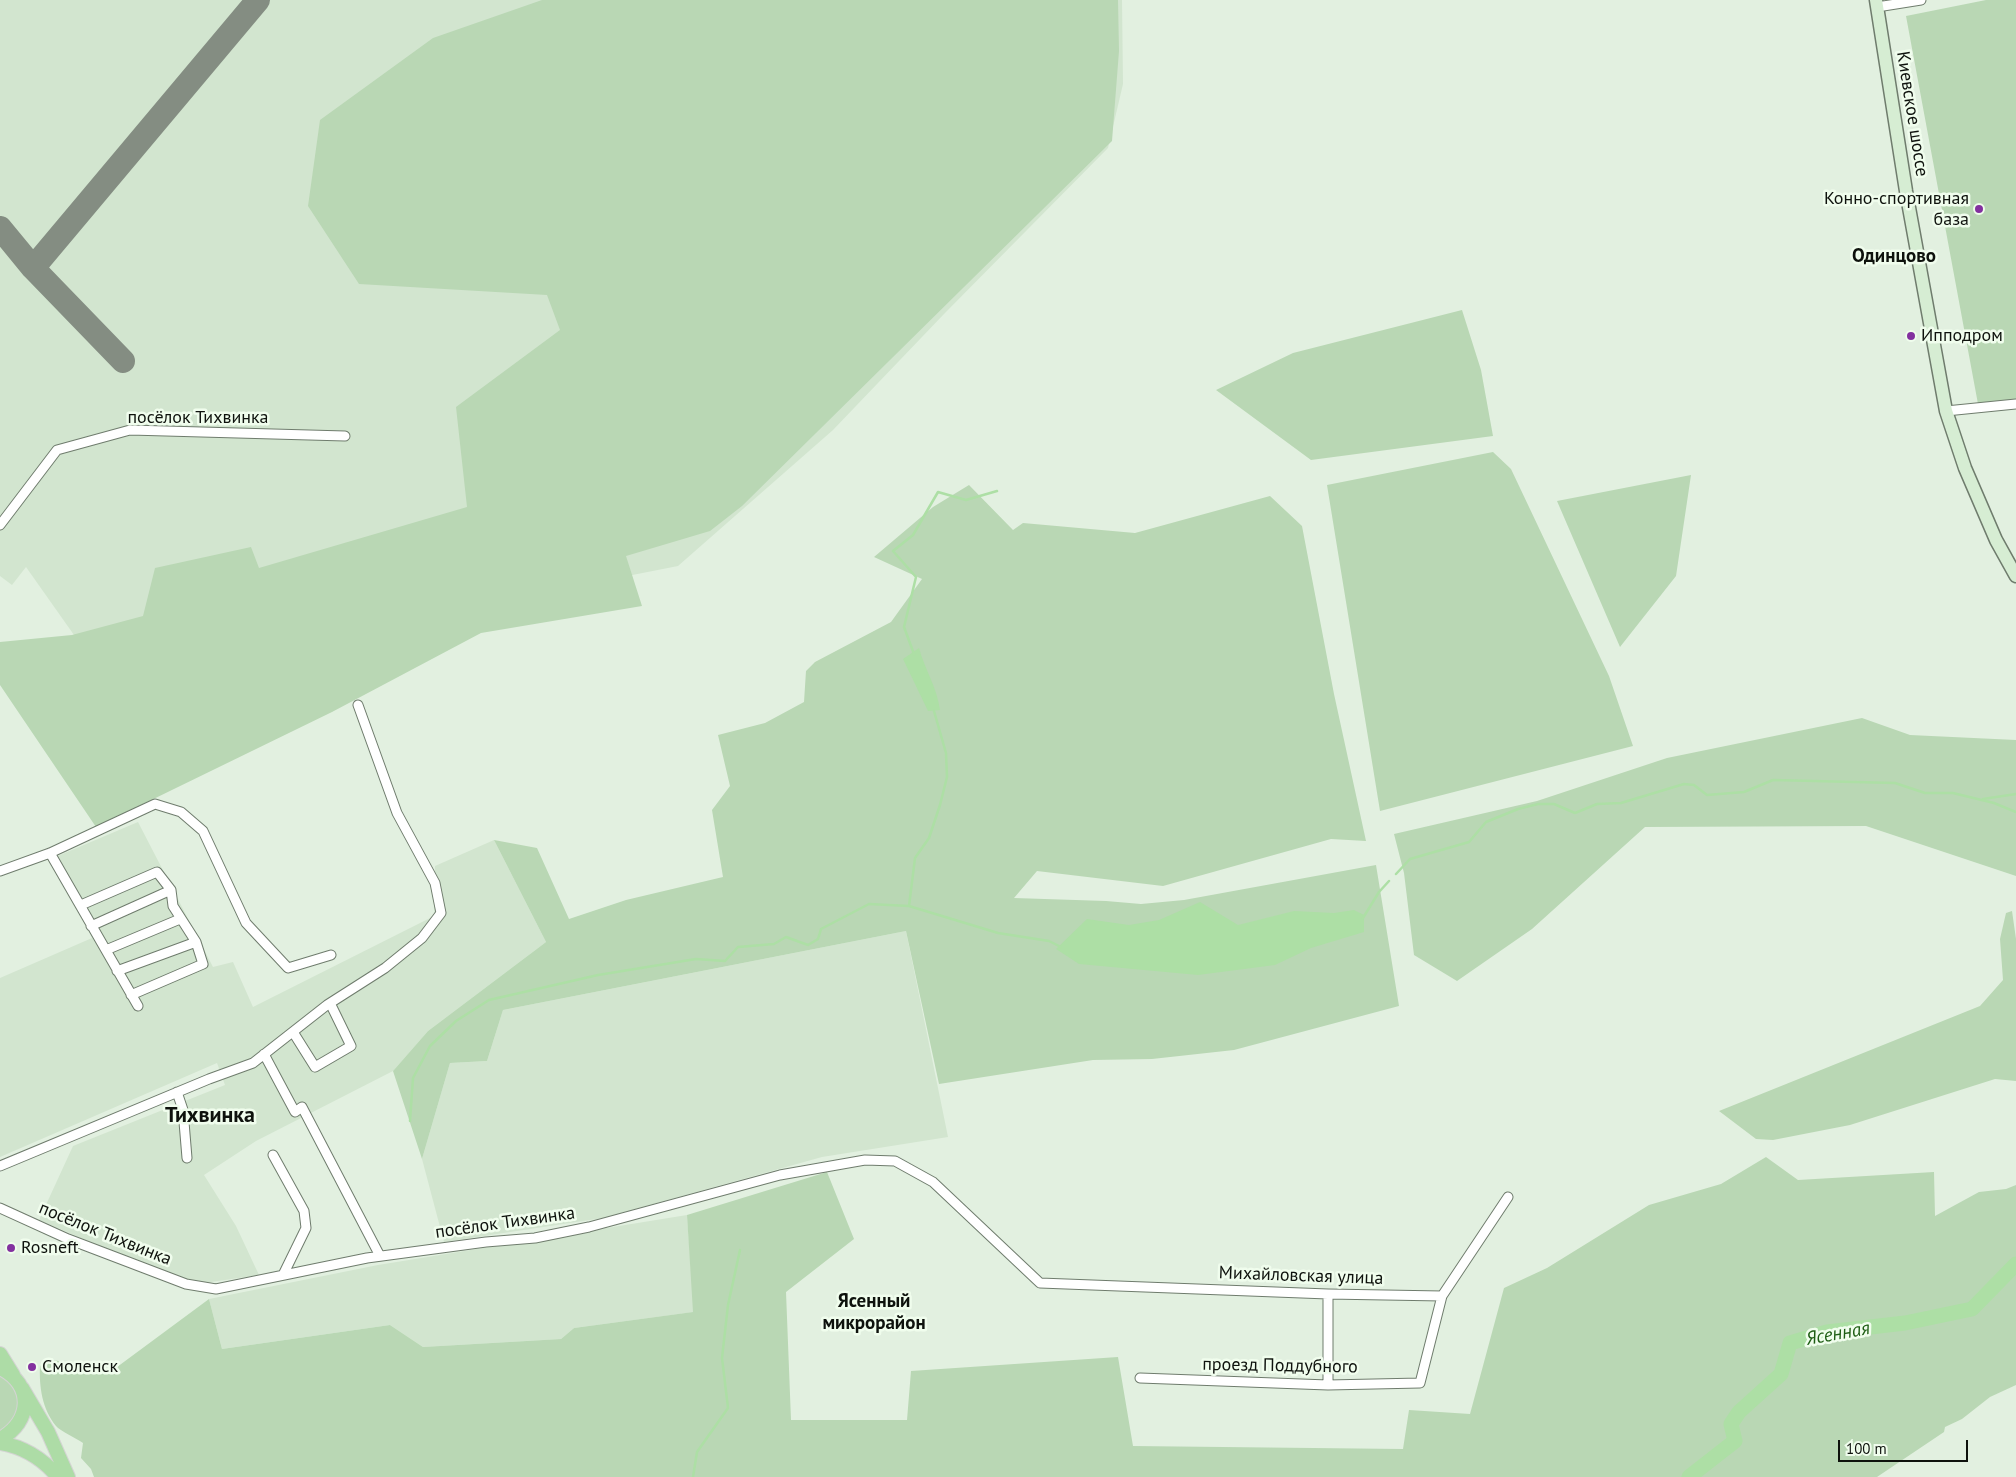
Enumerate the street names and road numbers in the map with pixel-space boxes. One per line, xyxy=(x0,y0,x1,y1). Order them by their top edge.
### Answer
street label: Киевское шоссе xyxy=(1891,50,1933,178)
street label: посёлок Тихвинка xyxy=(127,407,269,429)
street label: посёлок Тихвинка xyxy=(36,1198,174,1270)
street label: посёлок Тихвинка xyxy=(434,1202,576,1244)
street label: Михайловская улица xyxy=(1218,1262,1384,1290)
street label: проезд Поддубного xyxy=(1202,1354,1358,1378)

